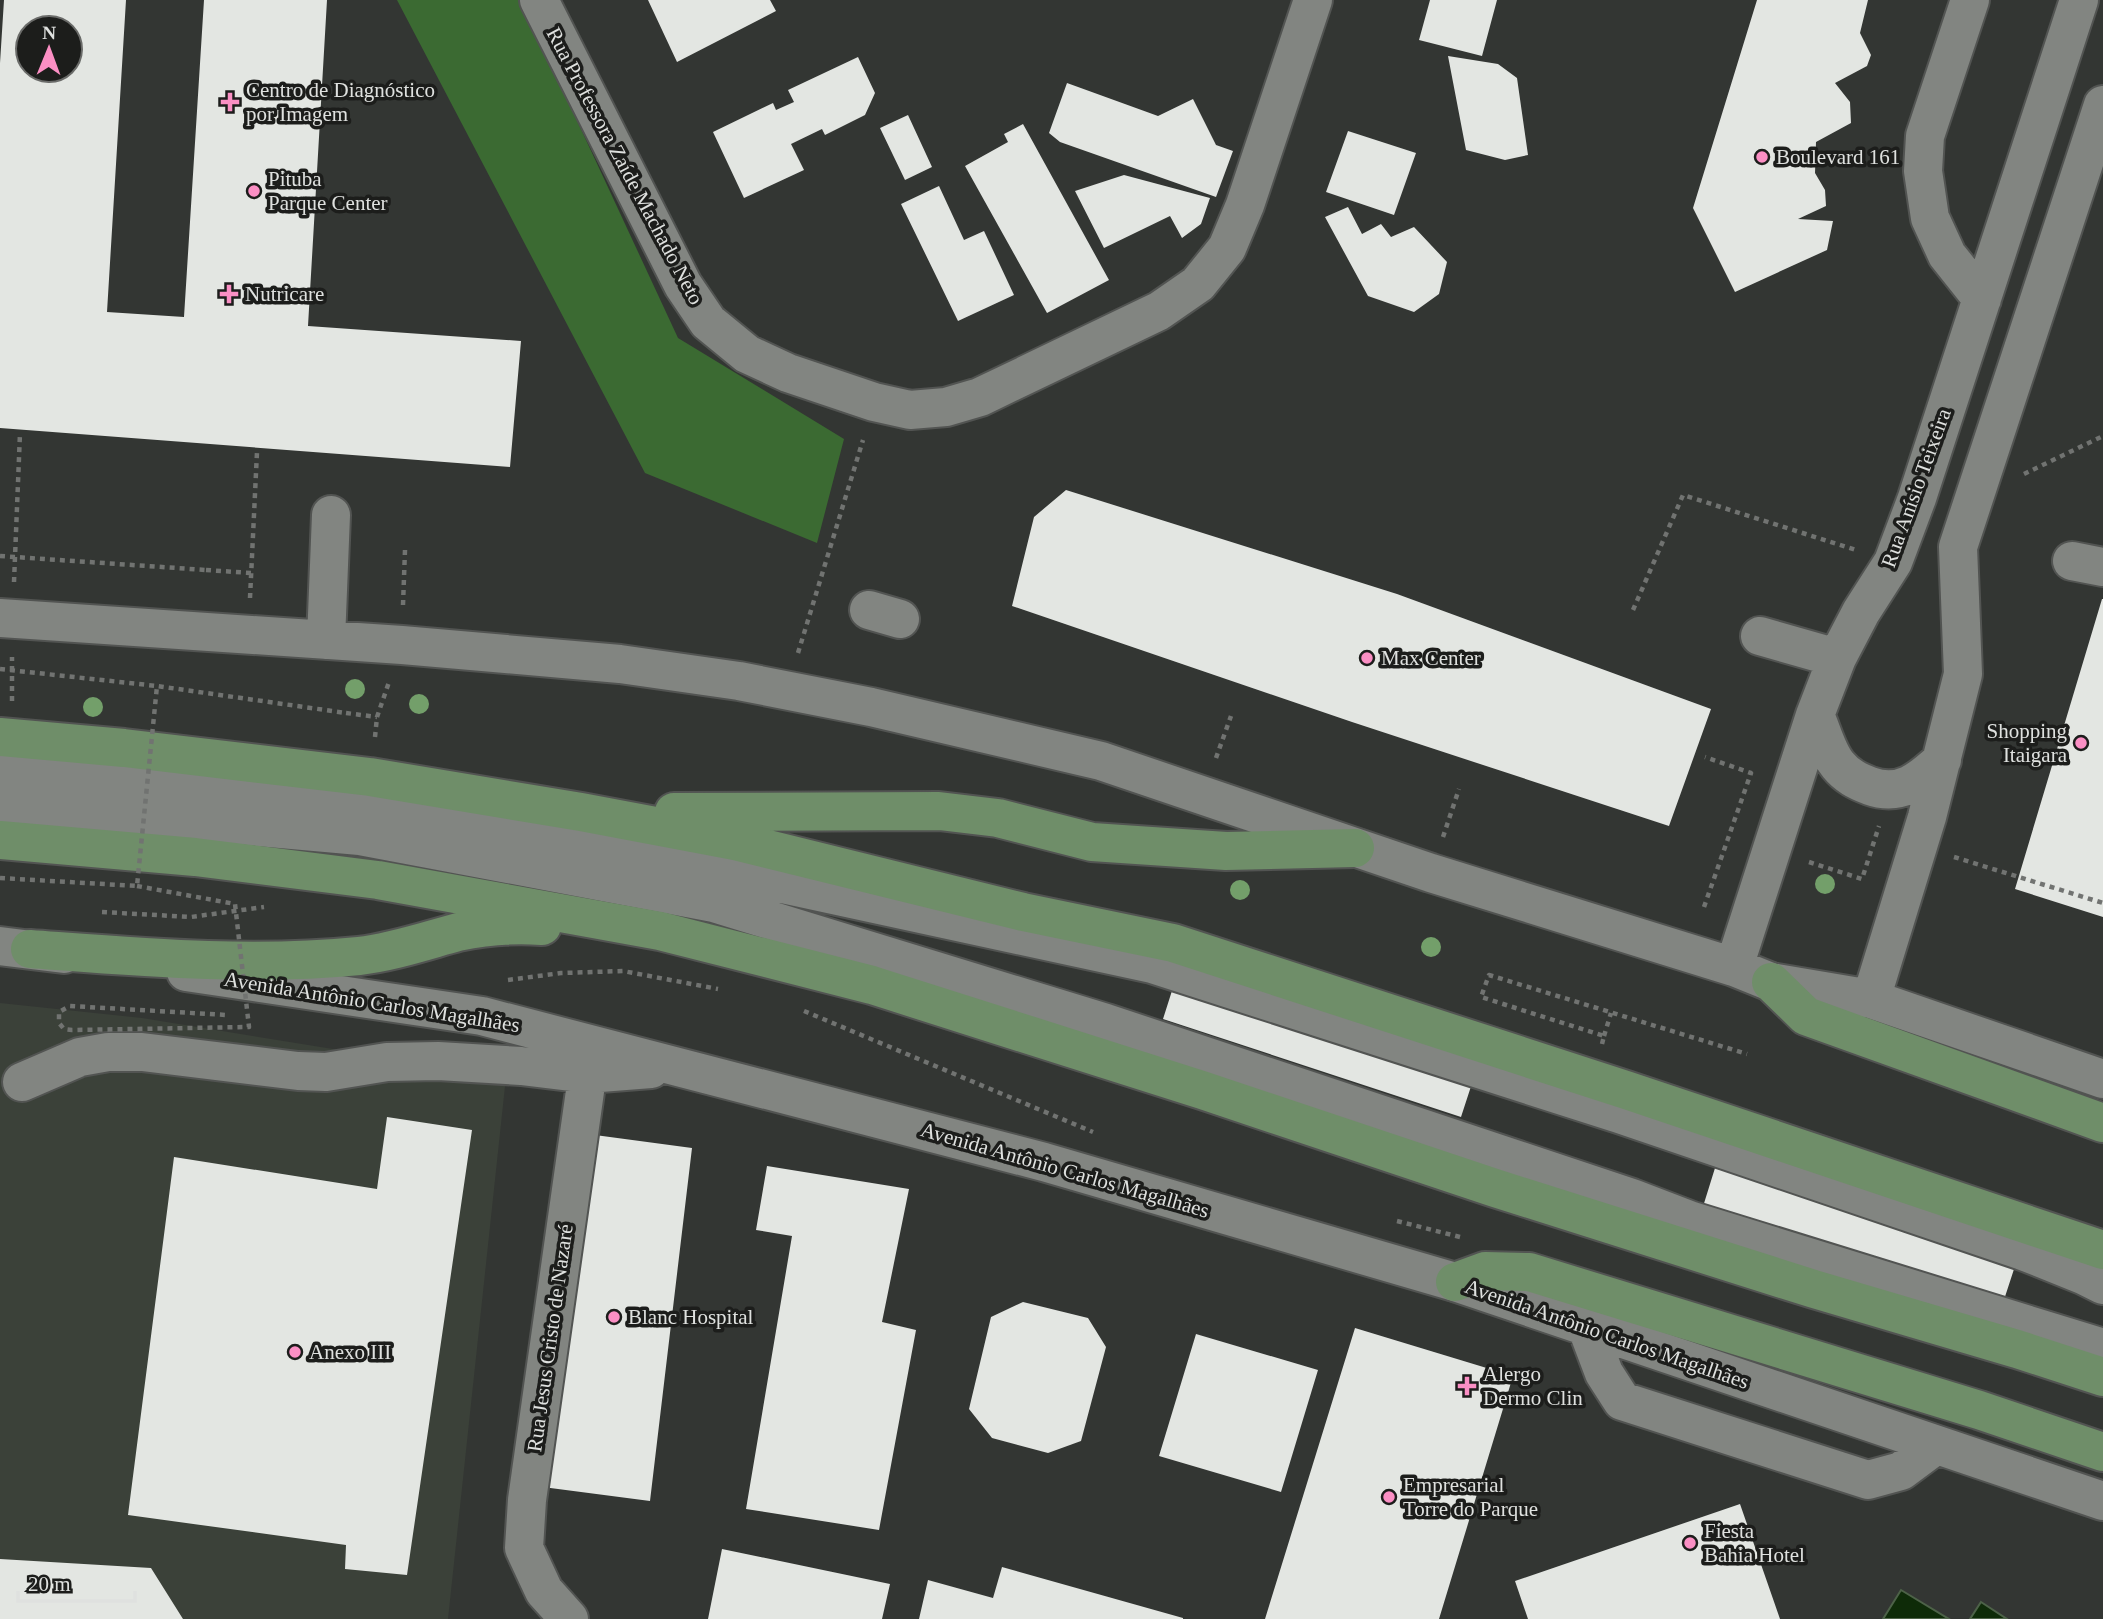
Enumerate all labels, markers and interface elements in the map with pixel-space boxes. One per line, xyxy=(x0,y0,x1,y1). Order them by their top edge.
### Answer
north arrow xyxy=(14,14,84,84)
text: N xyxy=(42,22,57,43)
street label: Rua Professora Zaíde Machado Neto xyxy=(542,23,708,309)
place label: Centro de Diagnóstico por Imagem xyxy=(246,78,435,126)
marker: Centro de Diagnóstico por Imagem xyxy=(220,92,240,112)
place label: Boulevard 161 xyxy=(1776,145,1900,169)
marker: Boulevard 161 xyxy=(1754,149,1770,165)
place label: Pituba Parque Center xyxy=(268,167,388,215)
marker: Pituba Parque Center xyxy=(246,183,262,199)
place label: Nutricare xyxy=(245,282,324,306)
marker: Nutricare xyxy=(219,284,239,304)
street label: Rua Anísio Teixeira xyxy=(1876,405,1956,571)
place label: Max Center xyxy=(1381,646,1481,670)
marker: Max Center xyxy=(1359,650,1375,666)
place label: Shopping Itaigara xyxy=(1986,719,2068,767)
marker: Shopping Itaigara xyxy=(2073,735,2089,751)
street label: Avenida Antônio Carlos Magalhães xyxy=(223,967,521,1037)
street label: Avenida Antônio Carlos Magalhães xyxy=(918,1117,1212,1223)
street label: Rua Jesus Cristo de Nazaré xyxy=(522,1223,578,1453)
street label: Avenida Antônio Carlos Magalhães xyxy=(1462,1274,1752,1394)
place label: Blanc Hospital xyxy=(628,1305,754,1329)
marker: Blanc Hospital xyxy=(606,1309,622,1325)
place label: Anexo III xyxy=(309,1340,391,1364)
marker: Anexo III xyxy=(287,1344,303,1360)
place label: Alergo Dermo Clin xyxy=(1483,1362,1583,1410)
marker: Alergo Dermo Clin xyxy=(1457,1376,1477,1396)
place label: Empresarial Torre do Parque xyxy=(1403,1473,1538,1521)
marker: Empresarial Torre do Parque xyxy=(1381,1489,1397,1505)
place label: Fiesta Bahia Hotel xyxy=(1704,1519,1805,1567)
marker: Fiesta Bahia Hotel xyxy=(1682,1535,1698,1551)
scale bar xyxy=(18,1560,135,1604)
text: 20 m xyxy=(28,1572,71,1596)

